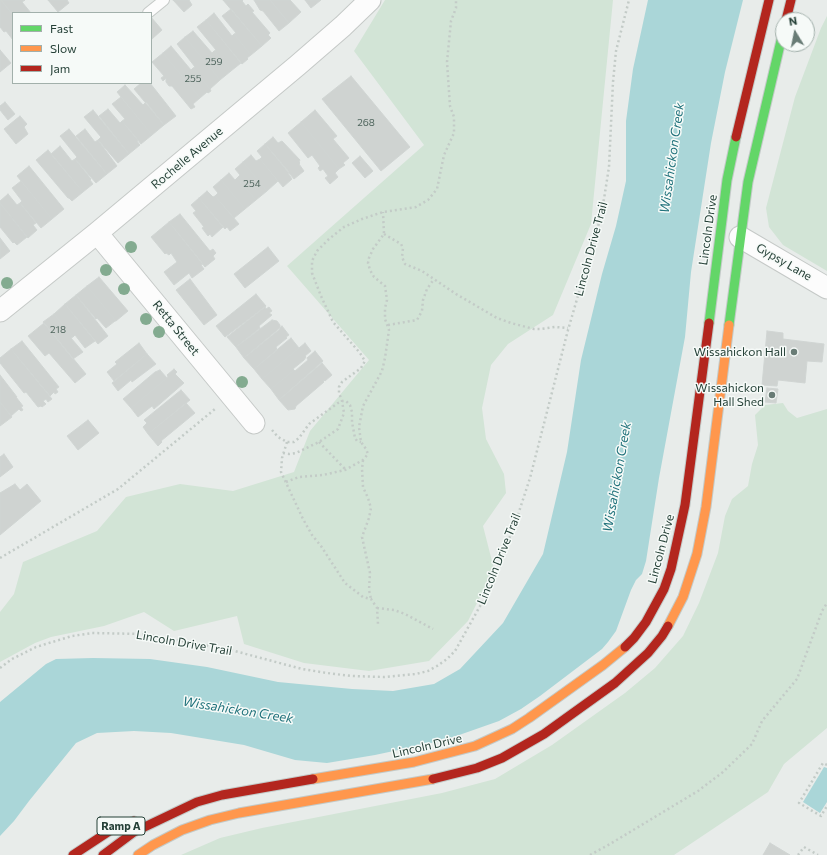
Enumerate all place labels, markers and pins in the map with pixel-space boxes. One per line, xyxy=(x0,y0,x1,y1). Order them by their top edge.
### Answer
place label: Wissahickon Hall xyxy=(694,345,786,359)
marker: Wissahickon Hall xyxy=(789,347,799,357)
place label: Wissahickon Hall Shed xyxy=(695,381,764,409)
marker: Wissahickon Hall Shed xyxy=(767,390,777,400)

